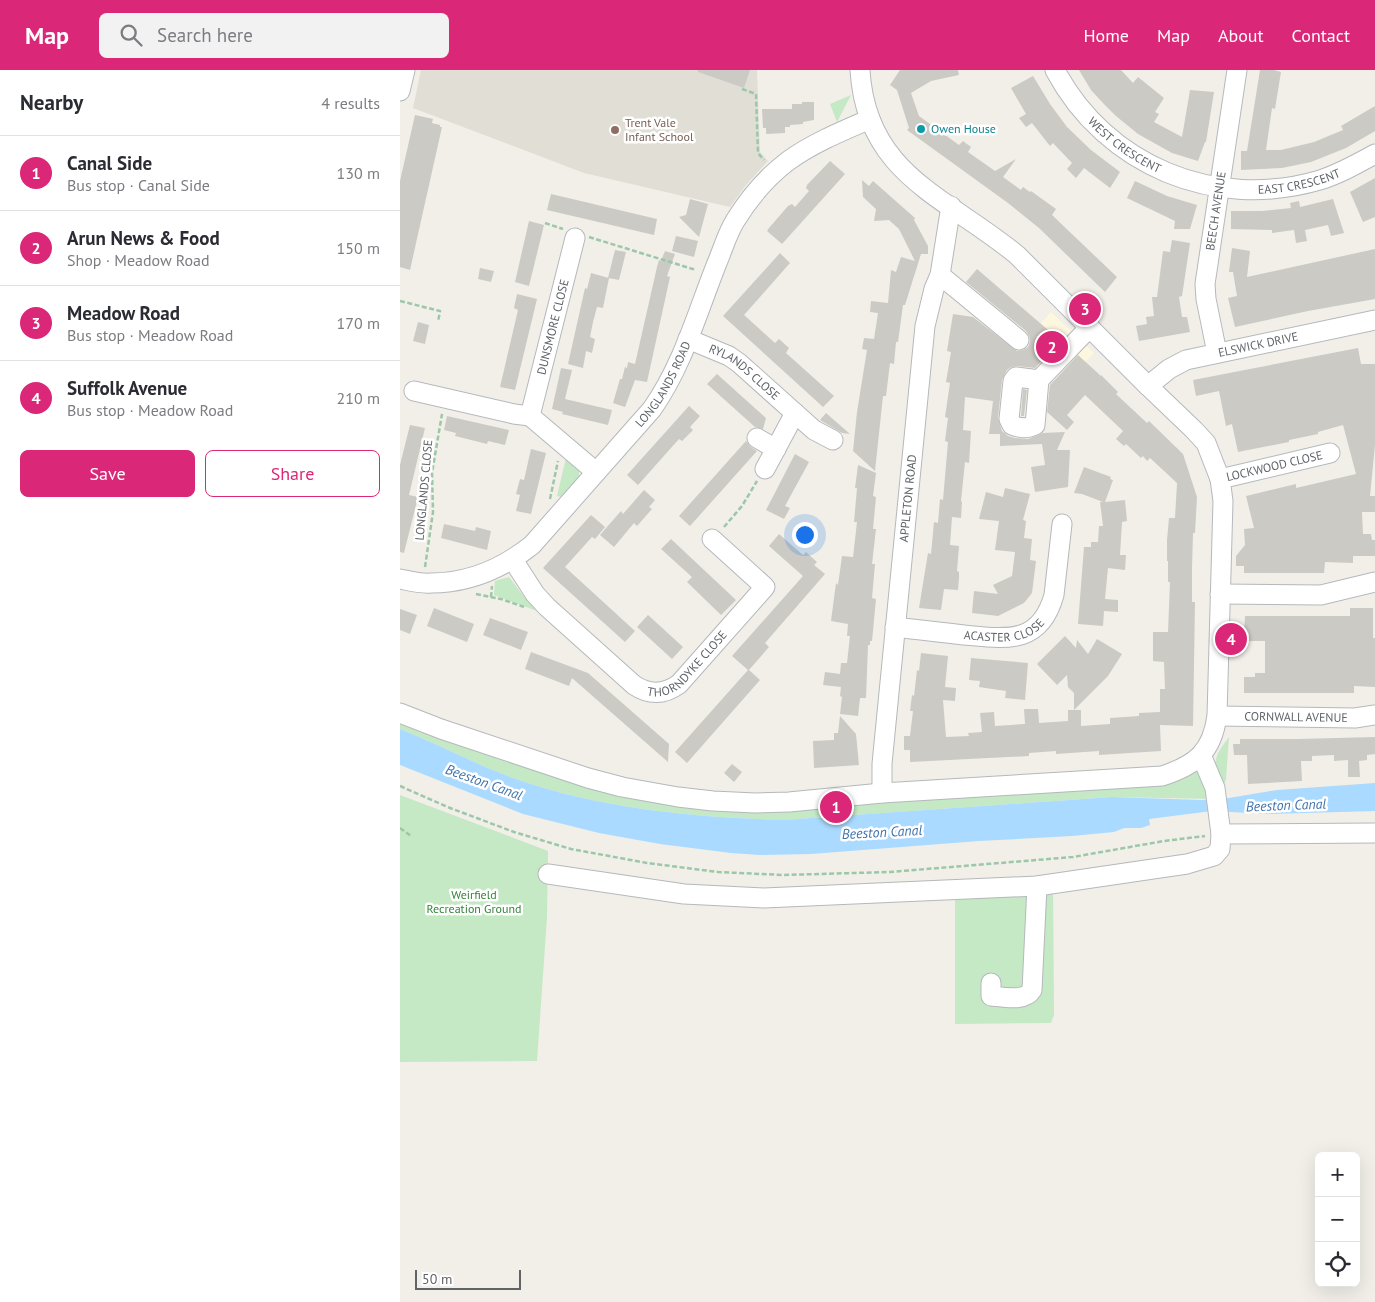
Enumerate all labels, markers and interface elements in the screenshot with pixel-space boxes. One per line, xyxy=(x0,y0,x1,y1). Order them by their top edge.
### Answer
search box xyxy=(99,13,449,58)
text: Map xyxy=(25,20,69,51)
icon: search xyxy=(117,21,145,49)
text: Search here xyxy=(157,23,253,47)
text: Home xyxy=(1083,24,1129,47)
text: Map xyxy=(1157,24,1190,47)
text: About xyxy=(1218,24,1264,47)
text: Contact xyxy=(1292,24,1350,47)
text: Nearby xyxy=(20,89,83,116)
text: 4 results xyxy=(321,93,380,113)
street label: WEST CRESCENT xyxy=(1085,114,1164,176)
place label: Trent Vale Infant School xyxy=(625,115,694,144)
place label: Owen House xyxy=(931,121,996,136)
marker: Owen House xyxy=(915,123,927,135)
marker: Trent Vale Infant School xyxy=(609,124,621,136)
text: Canal Side xyxy=(67,151,152,175)
text: 1 xyxy=(31,163,41,183)
text: 130 m xyxy=(337,163,380,183)
street label: EAST CRESCENT xyxy=(1258,165,1343,197)
street label: BEECH AVENUE xyxy=(1202,170,1229,251)
text: Bus stop · Canal Side xyxy=(67,175,210,195)
text: Arun News & Food xyxy=(67,226,220,250)
text: 2 xyxy=(31,238,41,258)
text: 150 m xyxy=(337,238,380,258)
text: Shop · Meadow Road xyxy=(67,250,210,270)
street label: DUNSMORE CLOSE xyxy=(533,278,572,376)
pin: 3 xyxy=(1069,290,1101,328)
text: Meadow Road xyxy=(67,301,180,325)
text: 3 xyxy=(31,313,41,333)
text: 170 m xyxy=(337,313,380,333)
text: Bus stop · Meadow Road xyxy=(67,325,233,345)
pin: 2 xyxy=(1036,328,1068,366)
street label: ELSWICK DRIVE xyxy=(1217,328,1299,360)
street label: LONGLANDS ROAD xyxy=(632,339,694,430)
street label: RYLANDS CLOSE xyxy=(707,341,783,403)
text: Suffolk Avenue xyxy=(67,376,187,400)
text: 4 xyxy=(31,388,41,408)
text: 210 m xyxy=(337,388,380,408)
text: Bus stop · Meadow Road xyxy=(67,400,233,420)
street label: LONGLANDS CLOSE xyxy=(412,439,435,541)
street label: LOCKWOOD CLOSE xyxy=(1225,447,1324,484)
button: Save xyxy=(20,450,195,497)
button: Share xyxy=(205,450,380,497)
street label: APPLETON ROAD xyxy=(896,453,919,543)
your location xyxy=(792,522,818,548)
street label: ACASTER CLOSE xyxy=(963,615,1047,645)
pin: 4 xyxy=(1215,620,1247,658)
street label: THORNDYKE CLOSE xyxy=(646,627,730,700)
street label: CORNWALL AVENUE xyxy=(1244,708,1348,725)
water label: Beeston Canal xyxy=(443,760,525,804)
pin: 1 xyxy=(820,788,852,826)
water label: Beeston Canal xyxy=(1245,795,1327,815)
water label: Beeston Canal xyxy=(841,821,923,843)
park label: Weirfield Recreation Ground xyxy=(427,887,521,916)
map controls xyxy=(1315,1152,1360,1287)
button: + xyxy=(1315,1152,1360,1197)
button: − xyxy=(1315,1197,1360,1242)
button: locate xyxy=(1315,1242,1360,1287)
scale bar xyxy=(415,1267,521,1290)
text: 50 m xyxy=(422,1270,452,1288)

